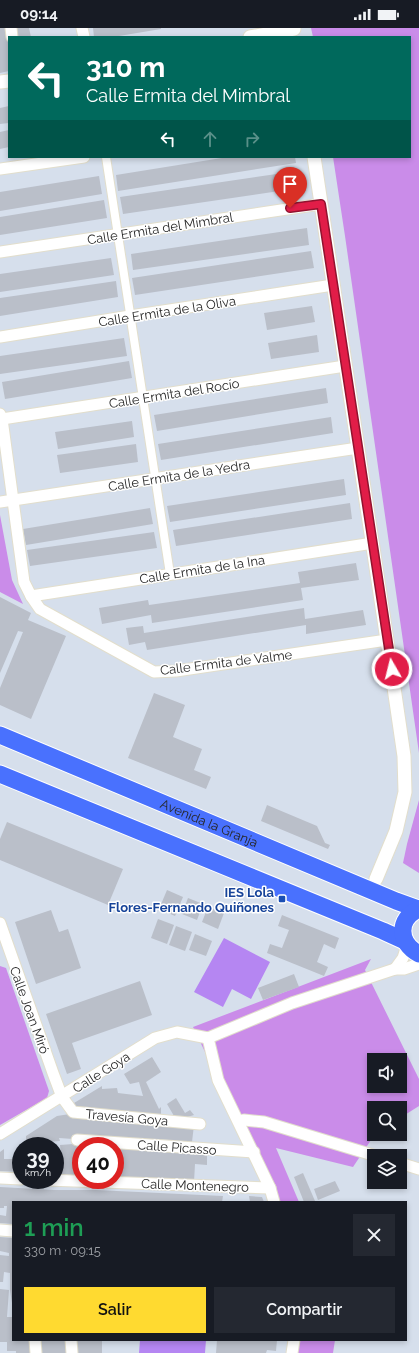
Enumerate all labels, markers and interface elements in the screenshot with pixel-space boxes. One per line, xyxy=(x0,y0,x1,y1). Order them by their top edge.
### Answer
text: 09:14 xyxy=(20,5,58,23)
text: 310 m xyxy=(86,51,165,84)
icon: left xyxy=(20,52,72,104)
text: Calle Ermita del Mimbral xyxy=(86,85,290,106)
icon: left xyxy=(157,128,179,150)
icon: ahead xyxy=(199,128,221,150)
icon: right xyxy=(241,128,263,150)
pin xyxy=(273,167,307,208)
icon: arrive xyxy=(279,173,301,195)
street label: Calle Ermita del Mimbral xyxy=(86,209,235,247)
street label: Calle Ermita de la Oliva xyxy=(97,293,237,330)
street label: Calle Ermita del Rocío xyxy=(108,376,241,411)
street label: Calle Ermita de la Yedra xyxy=(107,457,251,494)
street label: Calle Ermita de la Ina xyxy=(138,552,266,587)
street label: Calle Ermita de Valme xyxy=(159,647,293,678)
position arrow xyxy=(371,648,413,690)
street label: Avenida la Granja xyxy=(158,796,260,850)
place label: IES Lola Flores-Fernando Quiñones xyxy=(109,885,275,915)
marker: IES Lola Flores-Fernando Quiñones xyxy=(277,894,287,904)
street label: Calle Joan Miró xyxy=(7,964,52,1056)
street label: Calle Goya xyxy=(70,1049,133,1096)
map controls xyxy=(367,1053,407,1189)
button: sound xyxy=(367,1053,407,1093)
button: search xyxy=(367,1101,407,1141)
street label: Travesía Goya xyxy=(85,1106,169,1129)
speed limit sign: 40 xyxy=(72,1137,124,1189)
street label: Calle Picasso xyxy=(137,1137,217,1158)
text: 39 xyxy=(27,1146,49,1170)
button: layers xyxy=(367,1149,407,1189)
text: km/h xyxy=(25,1167,51,1178)
street label: Calle Montenegro xyxy=(141,1176,249,1195)
text: 1 min xyxy=(24,1213,84,1242)
button: close xyxy=(353,1214,395,1256)
text: 330 m · 09:15 xyxy=(24,1243,101,1258)
button: Salir xyxy=(24,1287,206,1333)
button: Compartir xyxy=(214,1287,395,1333)

